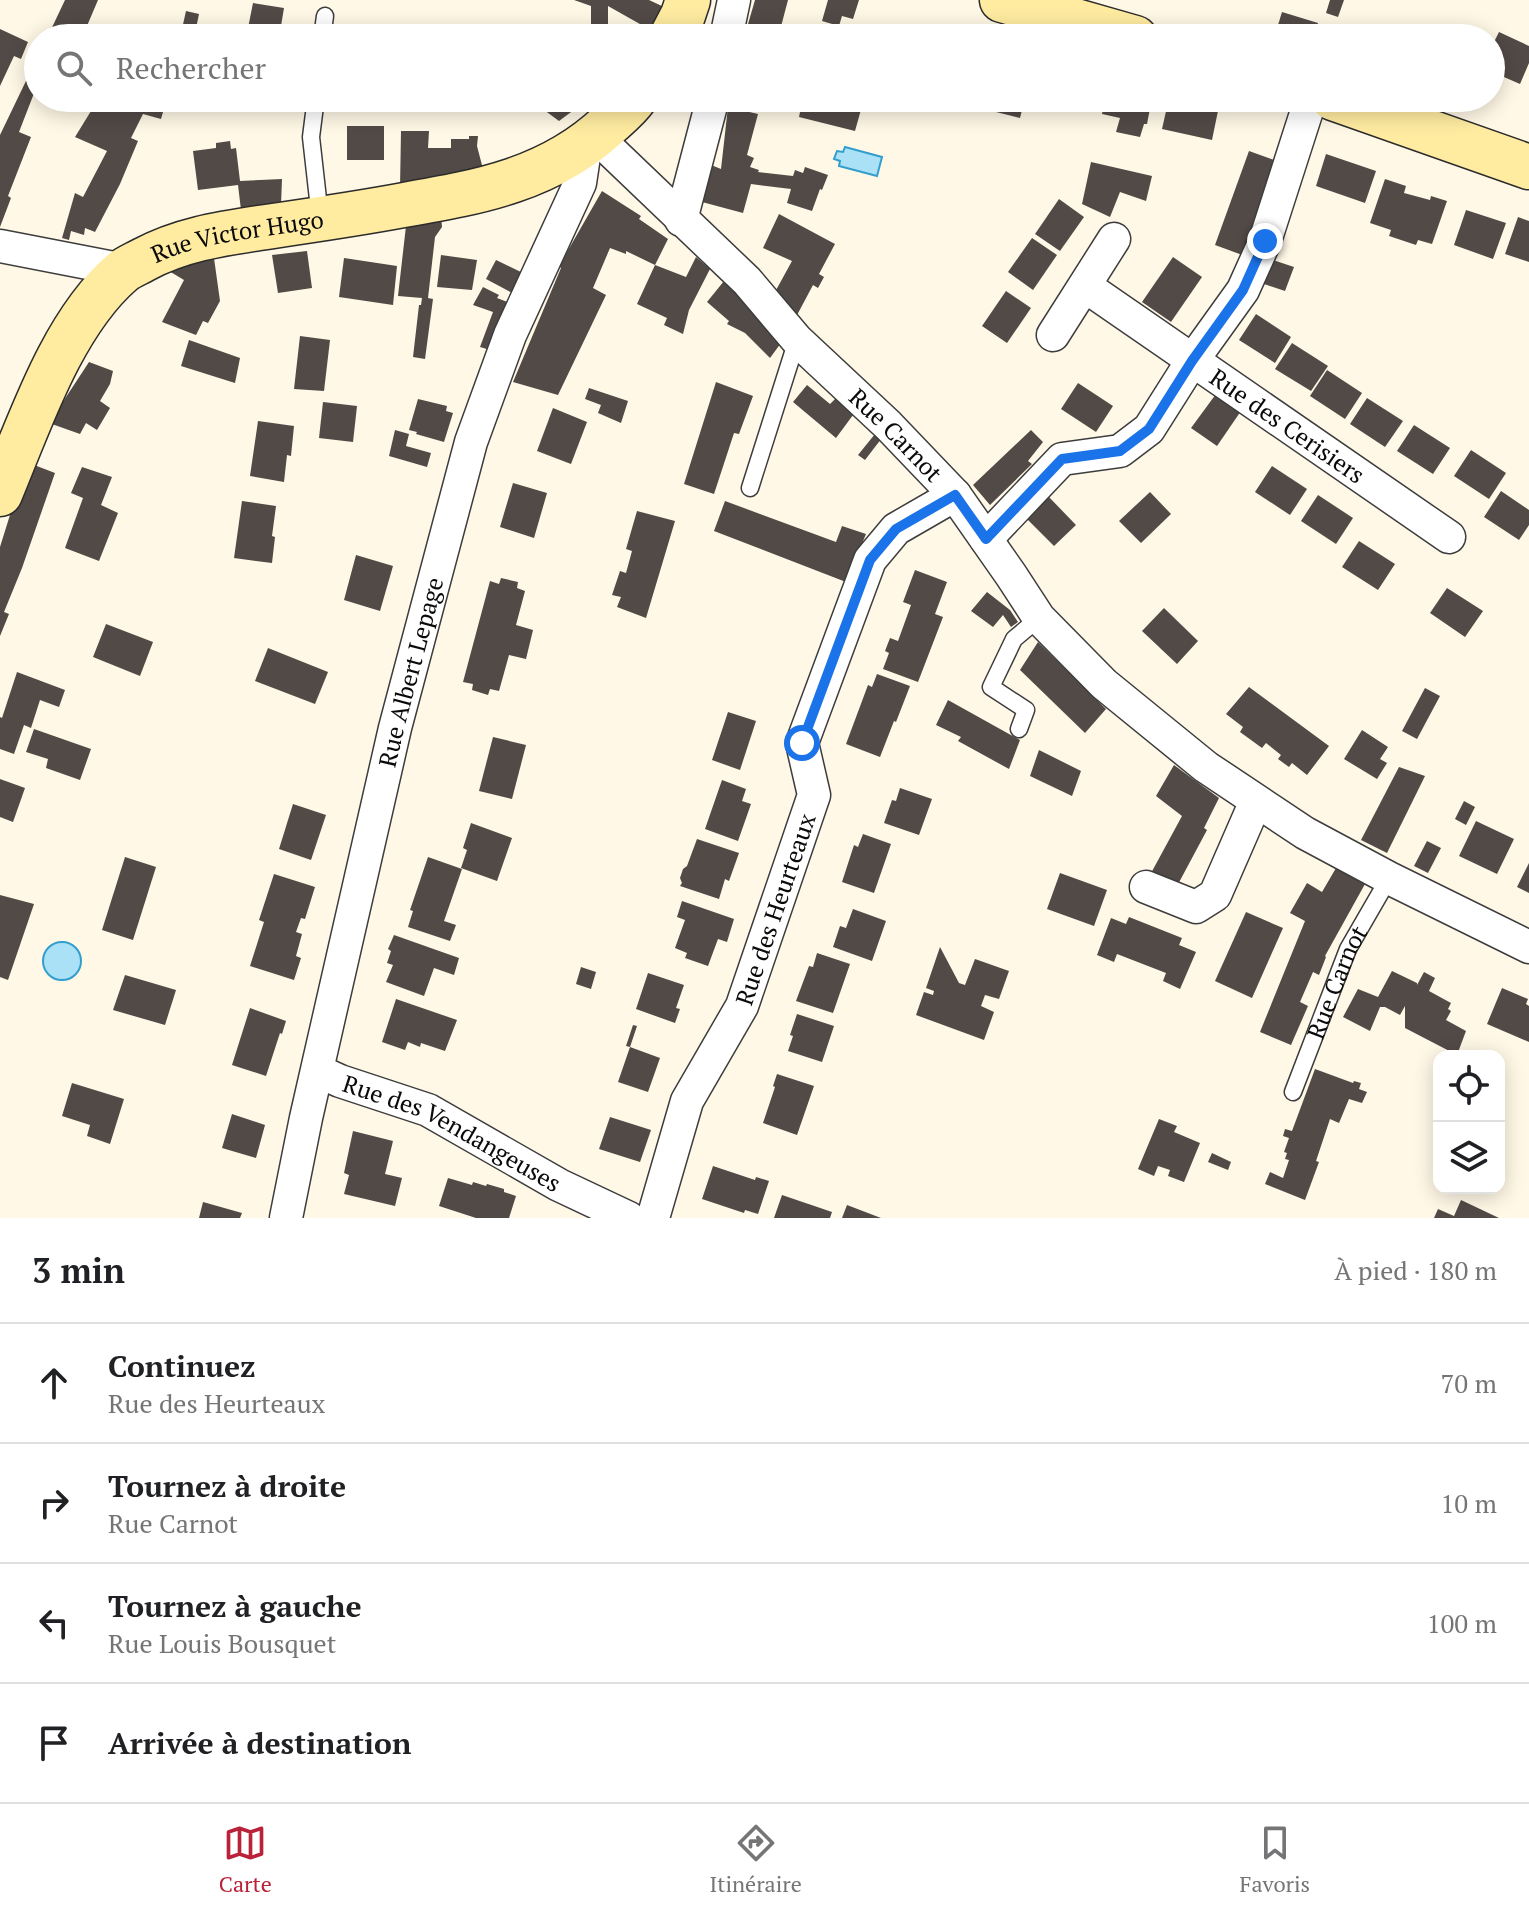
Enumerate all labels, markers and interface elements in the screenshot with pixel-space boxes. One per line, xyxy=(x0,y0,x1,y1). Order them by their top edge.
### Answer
search box xyxy=(24,24,1505,112)
icon: search xyxy=(52,46,96,90)
text: Rechercher xyxy=(116,48,266,88)
street label: Rue Victor Hugo xyxy=(146,203,326,270)
route end xyxy=(1247,223,1283,259)
street label: Rue des Cerisiers xyxy=(1204,361,1371,490)
street label: Rue Carnot xyxy=(842,381,950,489)
street label: Rue Albert Lepage xyxy=(371,574,450,770)
route start xyxy=(784,725,820,761)
street label: Rue des Heurteaux xyxy=(728,809,823,1009)
street label: Rue Carnot xyxy=(1299,919,1374,1044)
map controls xyxy=(1433,1050,1505,1194)
button: locate xyxy=(1433,1050,1505,1122)
street label: Rue des Vendangeuses xyxy=(339,1067,567,1199)
button: layers xyxy=(1433,1122,1505,1194)
text: 3 min xyxy=(32,1248,125,1293)
text: À pied · 180 m xyxy=(1334,1253,1497,1287)
text: Continuez xyxy=(108,1346,255,1386)
icon: ahead xyxy=(32,1361,76,1405)
text: 70 m xyxy=(1441,1366,1497,1400)
text: Rue des Heurteaux xyxy=(108,1386,325,1420)
text: Tournez à droite xyxy=(108,1466,346,1506)
icon: right xyxy=(32,1481,76,1525)
text: 10 m xyxy=(1441,1486,1497,1520)
text: Rue Carnot xyxy=(108,1506,238,1540)
text: Tournez à gauche xyxy=(108,1586,362,1626)
icon: left xyxy=(32,1601,76,1645)
text: 100 m xyxy=(1427,1606,1497,1640)
text: Rue Louis Bousquet xyxy=(108,1626,336,1660)
icon: arrive xyxy=(32,1721,76,1765)
text: Arrivée à destination xyxy=(108,1723,411,1763)
tab: Carte xyxy=(219,1821,272,1898)
tab: Itinéraire xyxy=(710,1821,802,1898)
tab: Favoris xyxy=(1240,1821,1310,1898)

